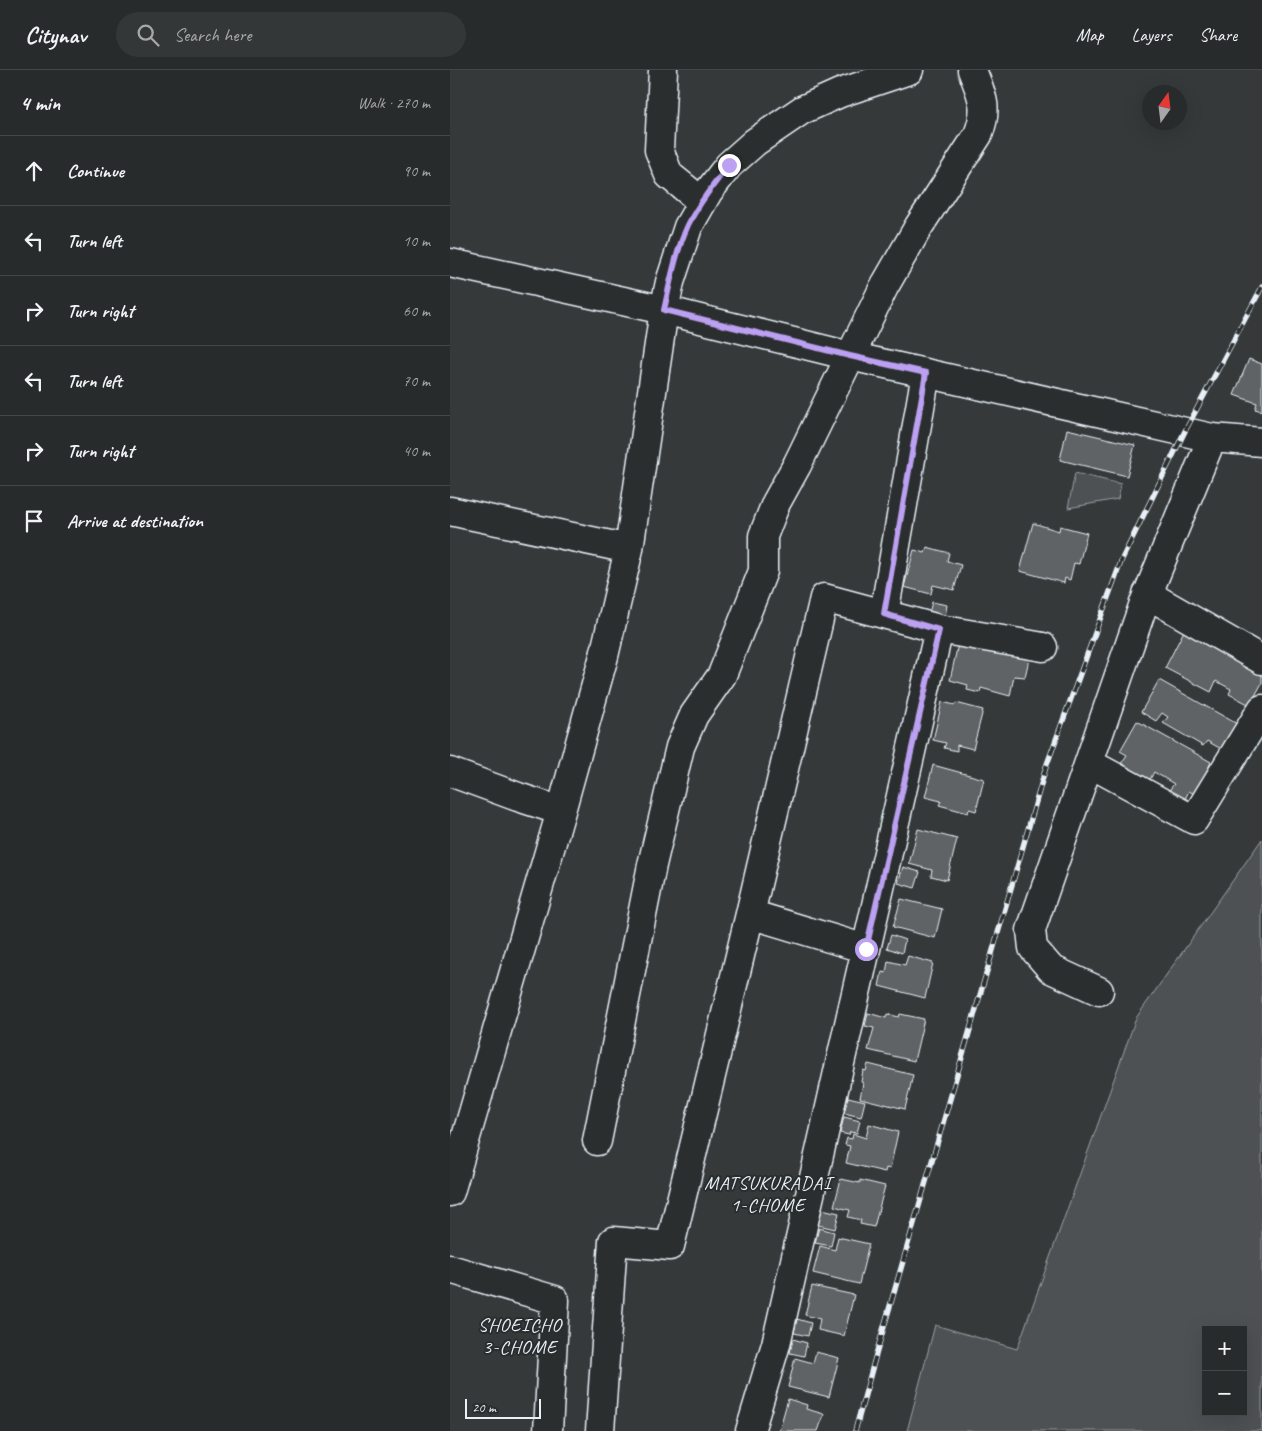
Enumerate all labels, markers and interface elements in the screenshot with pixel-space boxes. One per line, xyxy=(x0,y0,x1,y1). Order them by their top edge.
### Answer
search box xyxy=(116,12,466,57)
text: Citynav xyxy=(25,20,86,50)
icon: search xyxy=(134,21,162,49)
text: Search here xyxy=(174,23,251,47)
text: Map xyxy=(1076,24,1104,46)
text: Layers xyxy=(1132,24,1171,46)
text: Share xyxy=(1199,24,1237,46)
north arrow xyxy=(1142,85,1187,130)
text: 4 min xyxy=(20,90,60,116)
text: Walk · 270 m xyxy=(358,93,430,113)
route end xyxy=(718,154,741,177)
icon: ahead xyxy=(20,157,48,185)
text: Continue xyxy=(67,159,124,183)
text: 90 m xyxy=(403,161,430,181)
icon: left xyxy=(20,227,48,255)
text: Turn left xyxy=(67,229,122,253)
text: 10 m xyxy=(403,231,430,251)
icon: right xyxy=(20,297,48,325)
text: Turn right xyxy=(67,299,134,323)
text: 60 m xyxy=(403,301,430,321)
icon: left xyxy=(20,367,48,395)
text: Turn left xyxy=(67,369,122,393)
text: 70 m xyxy=(403,371,430,391)
icon: right xyxy=(20,437,48,465)
text: Turn right xyxy=(67,439,134,463)
text: 40 m xyxy=(403,441,430,461)
icon: arrive xyxy=(20,507,48,535)
text: Arrive at destination xyxy=(67,509,203,533)
route start xyxy=(855,938,878,961)
district label: MATSUKURADAI 1-CHOME xyxy=(704,1171,835,1217)
district label: SHOEICHO 3-CHOME xyxy=(478,1313,564,1359)
map controls xyxy=(1202,1326,1247,1416)
button: + xyxy=(1202,1326,1247,1371)
button: − xyxy=(1202,1371,1247,1416)
scale bar xyxy=(465,1396,541,1419)
text: 20 m xyxy=(472,1399,496,1416)

